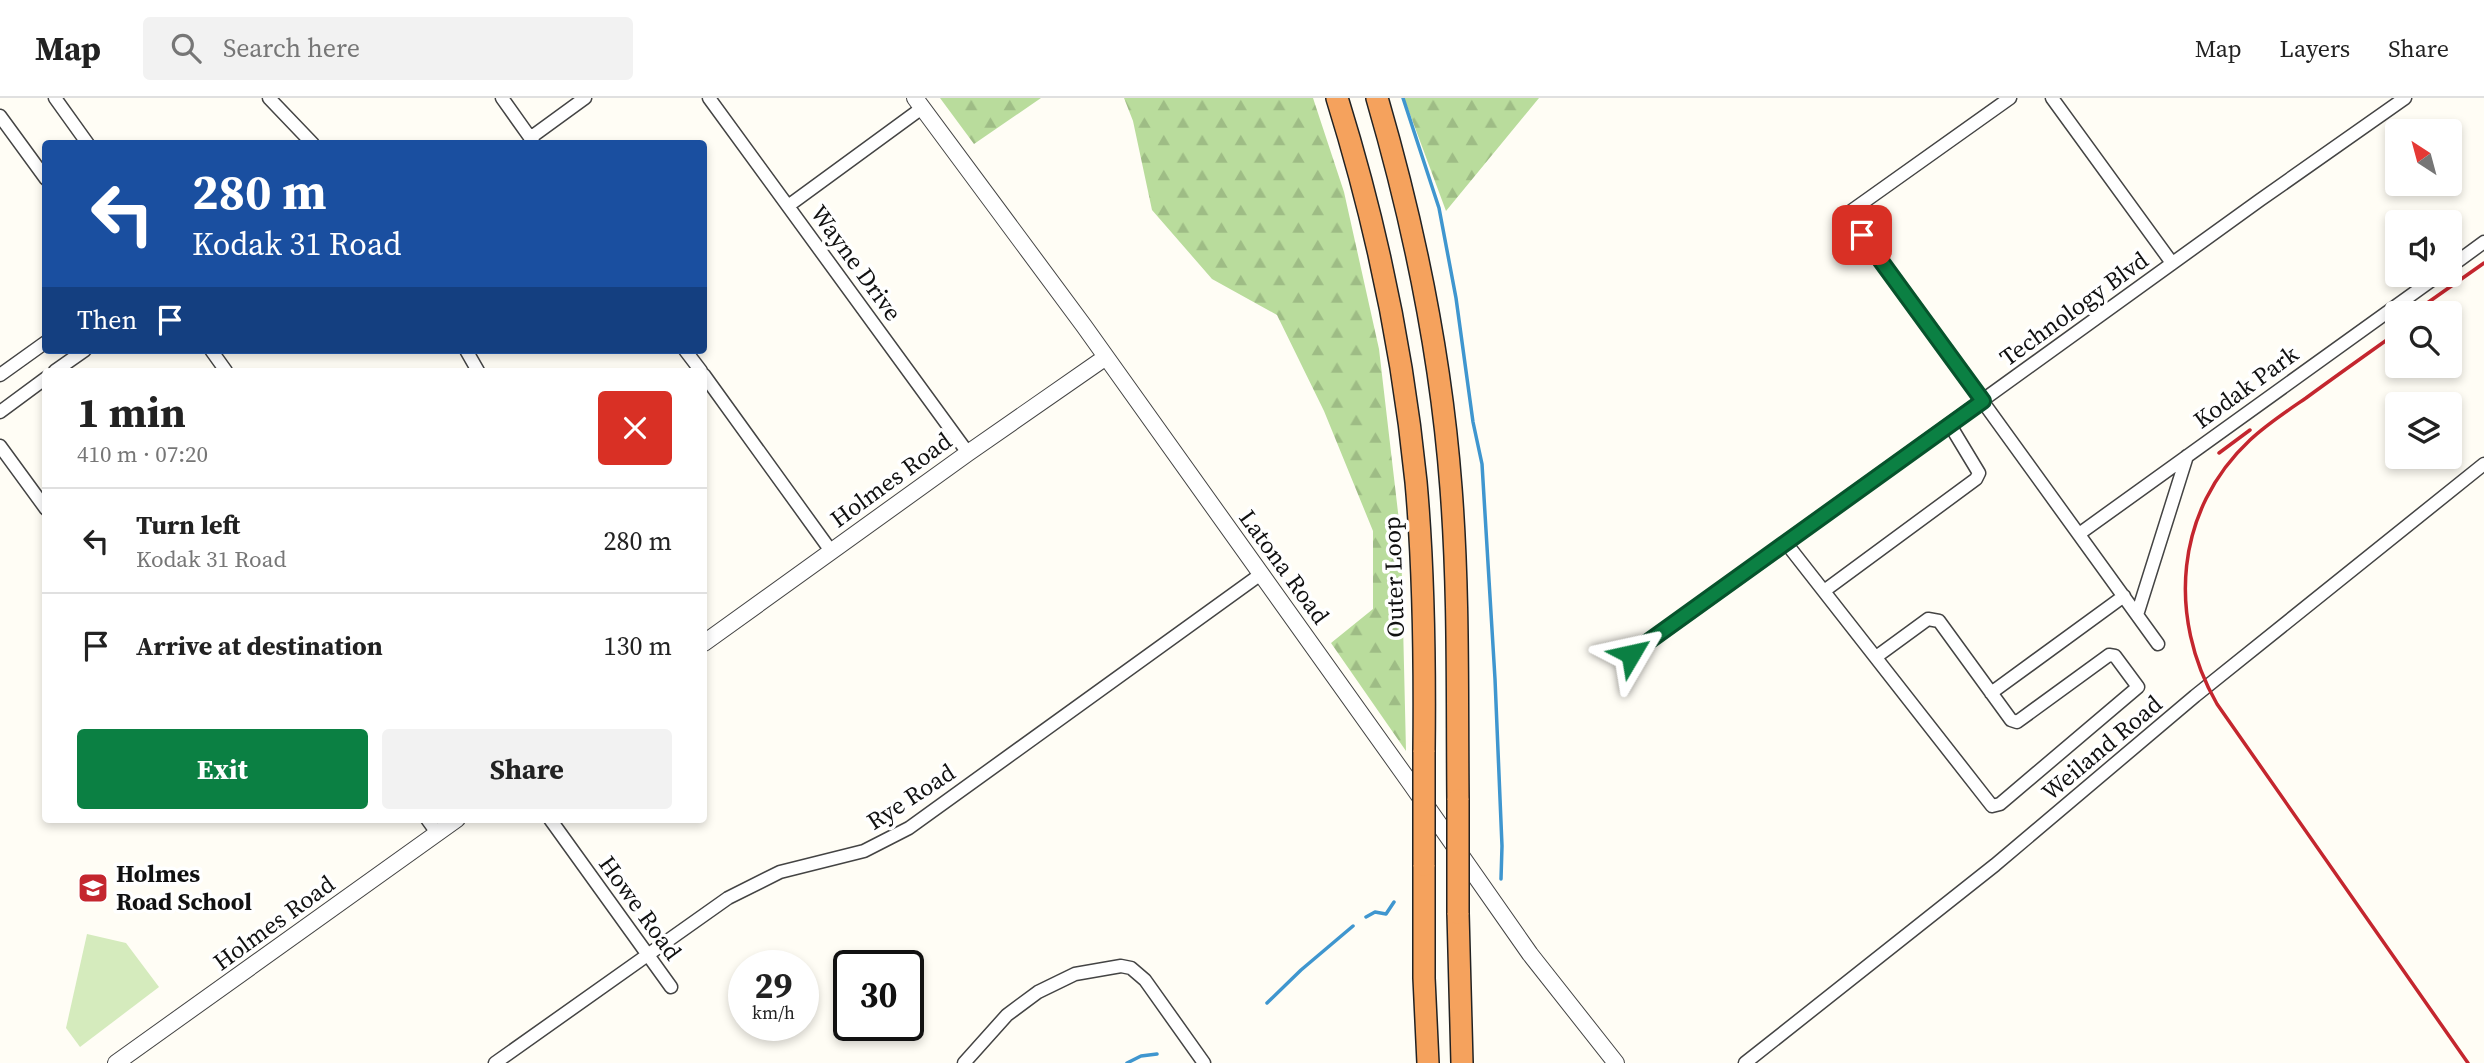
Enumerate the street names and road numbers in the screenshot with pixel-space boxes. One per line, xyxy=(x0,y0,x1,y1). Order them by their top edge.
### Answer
street label: Wayne Drive xyxy=(803,198,910,327)
street label: Technology Blvd xyxy=(1993,243,2155,374)
street label: Kodak Park xyxy=(2187,337,2306,436)
street label: Holmes Road xyxy=(823,424,958,535)
street label: Latona Road xyxy=(1232,503,1337,631)
street label: Outer Loop xyxy=(1375,516,1412,638)
street label: Weiland Road xyxy=(2034,687,2169,808)
street label: Rye Road xyxy=(860,756,962,837)
street label: Howe Road xyxy=(591,849,690,967)
street label: Holmes Road xyxy=(206,867,341,978)

